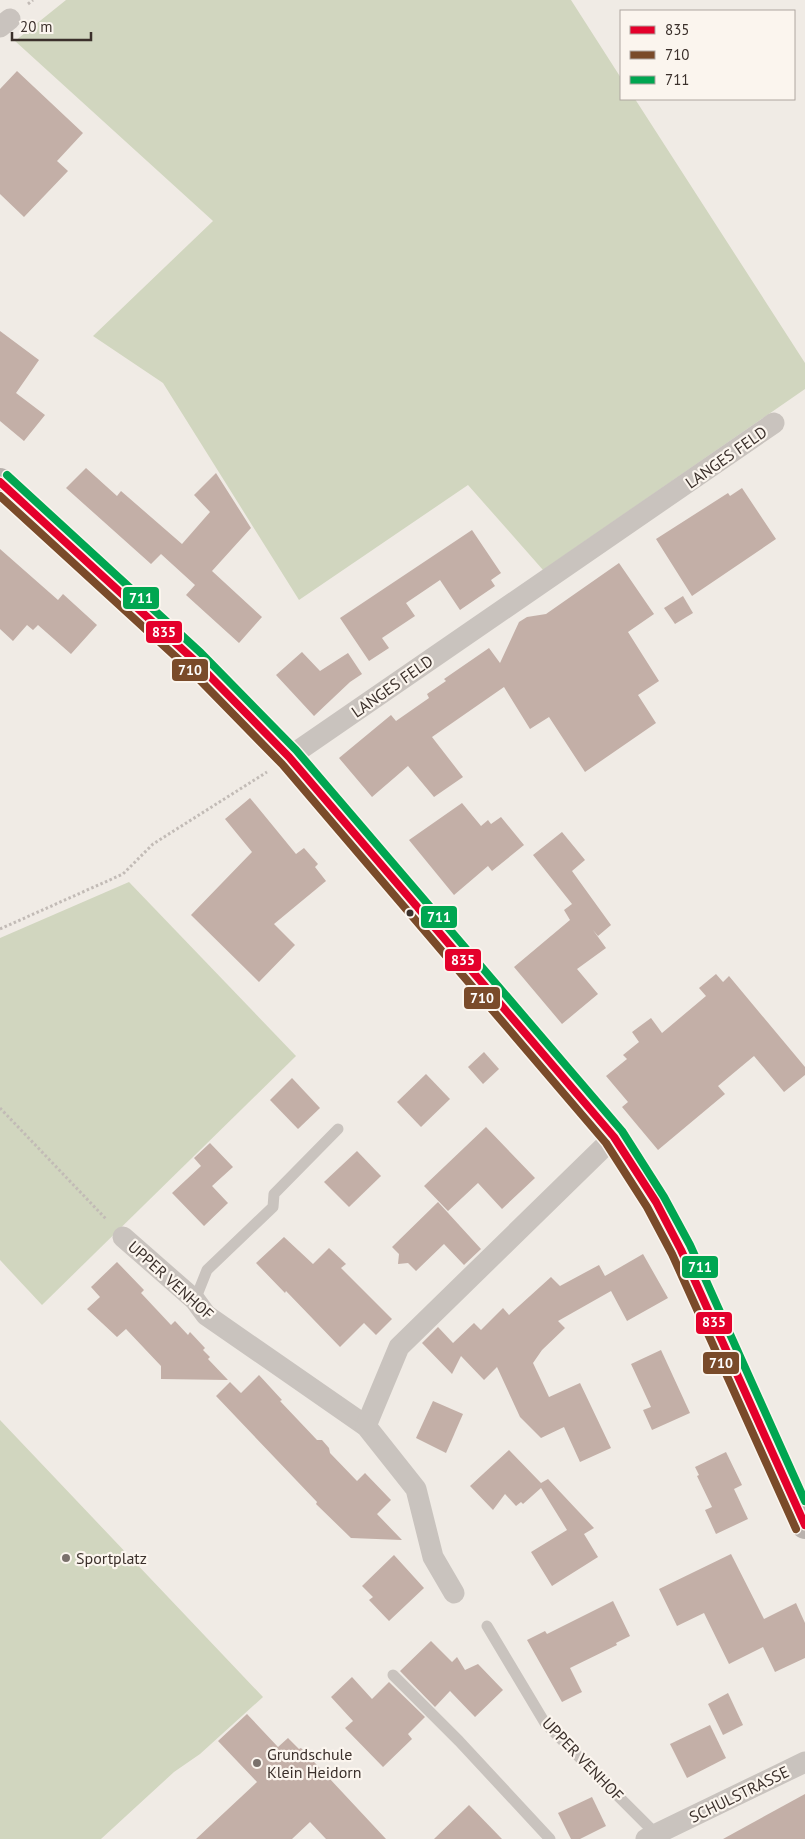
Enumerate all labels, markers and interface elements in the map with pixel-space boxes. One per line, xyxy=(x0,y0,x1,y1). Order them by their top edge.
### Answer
scale bar xyxy=(12,10,91,42)
legend xyxy=(620,10,795,100)
text: 20 m xyxy=(20,17,53,36)
text: 835 xyxy=(665,20,690,39)
text: 710 xyxy=(665,45,690,64)
text: 711 xyxy=(665,70,690,89)
street label: LANGES FELD xyxy=(681,422,771,492)
line badge: 711 xyxy=(122,586,160,610)
text: 711 xyxy=(129,589,153,607)
line badge: 835 xyxy=(145,620,183,644)
text: 835 xyxy=(152,623,176,641)
street label: LANGES FELD xyxy=(347,651,437,721)
line badge: 710 xyxy=(171,658,209,682)
text: 710 xyxy=(178,661,202,679)
line badge: 711 xyxy=(420,905,458,929)
unlabelled marker xyxy=(405,908,415,918)
text: 711 xyxy=(427,908,451,926)
line badge: 835 xyxy=(444,948,482,972)
text: 835 xyxy=(451,951,475,969)
line badge: 710 xyxy=(463,986,501,1010)
text: 710 xyxy=(470,989,494,1007)
street label: UPPER VENHOF xyxy=(124,1236,218,1324)
line badge: 711 xyxy=(681,1255,719,1279)
text: 711 xyxy=(688,1258,712,1276)
line badge: 835 xyxy=(695,1311,733,1335)
text: 835 xyxy=(702,1313,726,1331)
line badge: 710 xyxy=(702,1351,740,1375)
text: 710 xyxy=(709,1354,733,1372)
place label: Sportplatz xyxy=(76,1548,147,1568)
marker: Sportplatz xyxy=(60,1552,72,1564)
street label: UPPER VENHOF xyxy=(538,1713,628,1805)
place label: Grundschule Klein Heidorn xyxy=(267,1744,361,1782)
marker: Grundschule Klein Heidorn xyxy=(251,1757,263,1769)
street label: SCHULSTRASSE xyxy=(686,1761,792,1827)

